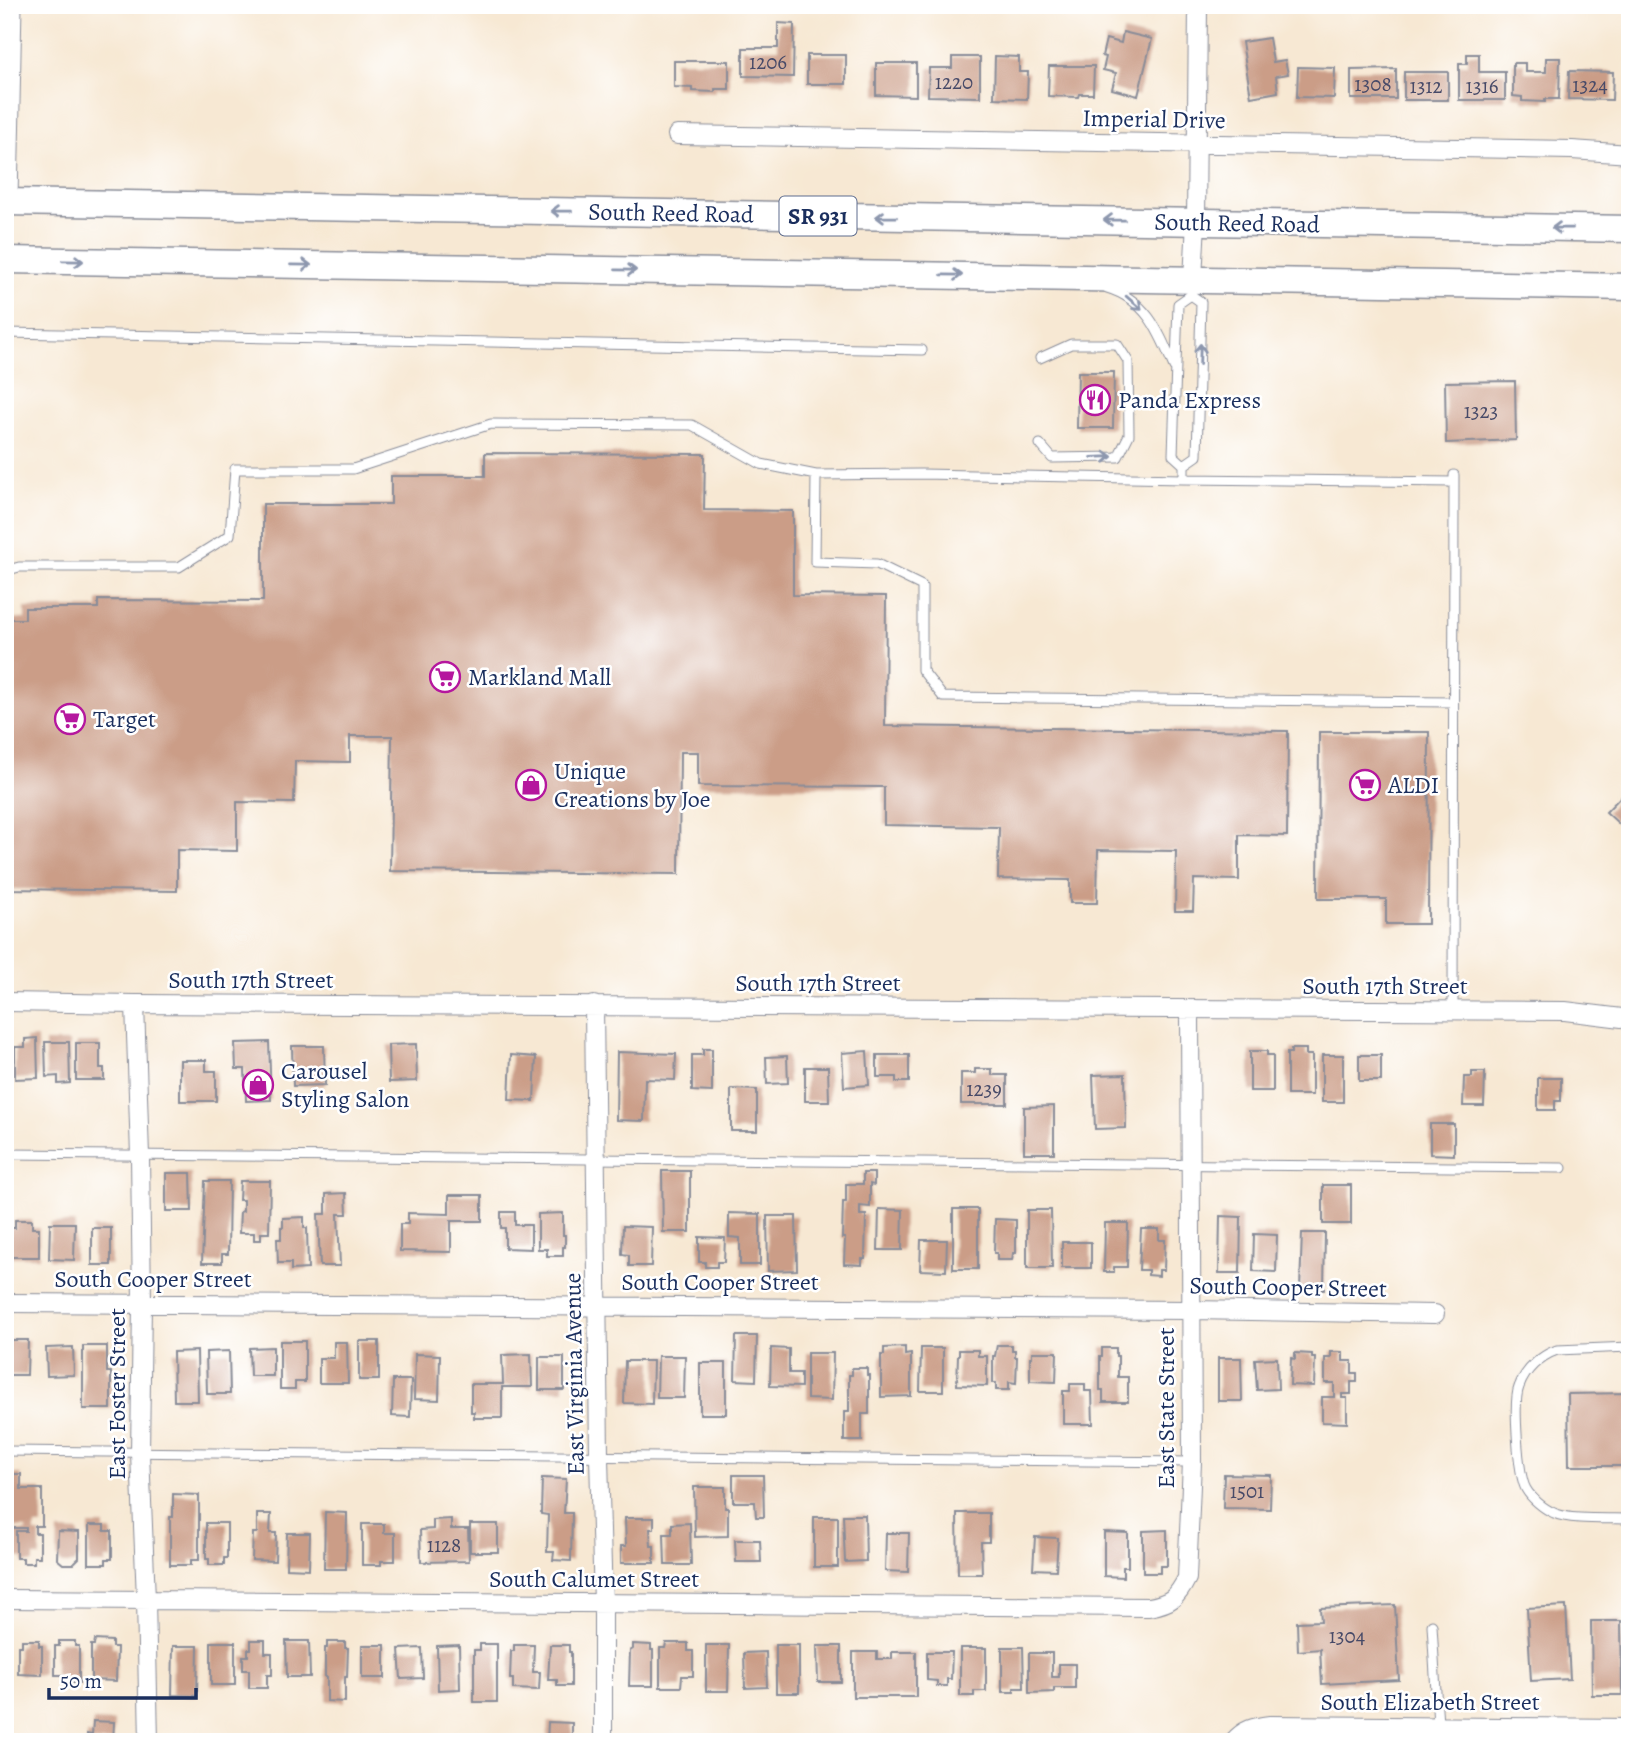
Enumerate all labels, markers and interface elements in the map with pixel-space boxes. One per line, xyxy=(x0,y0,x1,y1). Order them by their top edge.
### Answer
house number: 1206 xyxy=(749,48,787,76)
house number: 1220 xyxy=(935,68,973,96)
house number: 1308 xyxy=(1354,70,1392,98)
house number: 1324 xyxy=(1572,71,1608,99)
house number: 1312 xyxy=(1409,72,1443,100)
house number: 1316 xyxy=(1466,72,1499,100)
street label: Imperial Drive xyxy=(1082,102,1226,136)
street label: South Reed Road xyxy=(588,196,754,230)
road number: SR 931 xyxy=(780,196,856,236)
one-way arrow xyxy=(549,205,572,218)
street label: South Reed Road xyxy=(1154,206,1320,240)
one-way arrow xyxy=(875,210,898,223)
one-way arrow xyxy=(1102,214,1125,227)
one-way arrow xyxy=(1550,221,1573,235)
one-way arrow xyxy=(62,254,85,268)
one-way arrow xyxy=(289,258,312,271)
one-way arrow xyxy=(615,263,638,277)
one-way arrow xyxy=(940,269,963,282)
one-way arrow xyxy=(1125,295,1143,311)
one-way arrow xyxy=(1193,343,1207,366)
restaurant icon: Panda Express xyxy=(1078,383,1112,417)
place label: Panda Express xyxy=(1118,384,1261,416)
house number: 1323 xyxy=(1464,397,1498,425)
one-way arrow xyxy=(1090,450,1113,464)
supermarket icon: Markland Mall xyxy=(428,660,462,694)
place label: Markland Mall xyxy=(468,661,611,693)
supermarket icon: Target xyxy=(53,702,87,736)
place label: Target xyxy=(93,703,156,735)
place label: Unique Creations by Joe xyxy=(554,755,710,815)
shop icon: Unique Creations by Joe xyxy=(514,768,548,802)
supermarket icon: ALDI xyxy=(1348,768,1382,802)
place label: ALDI xyxy=(1387,769,1439,801)
street label: South 17th Street xyxy=(168,964,334,996)
street label: South 17th Street xyxy=(735,967,901,999)
street label: South 17th Street xyxy=(1302,970,1468,1002)
place label: Carousel Styling Salon xyxy=(281,1055,409,1115)
shop icon: Carousel Styling Salon xyxy=(241,1068,275,1102)
house number: 1239 xyxy=(966,1075,1002,1103)
street label: South Cooper Street xyxy=(54,1263,252,1295)
street label: South Cooper Street xyxy=(621,1266,819,1298)
street label: South Cooper Street xyxy=(1189,1269,1387,1305)
street label: East Virginia Avenue xyxy=(556,1272,592,1476)
street label: East Foster Street xyxy=(101,1308,133,1480)
street label: East State Street xyxy=(1150,1327,1182,1489)
house number: 1501 xyxy=(1230,1477,1264,1505)
house number: 1128 xyxy=(427,1531,461,1559)
street label: South Calumet Street xyxy=(489,1563,699,1595)
house number: 1304 xyxy=(1329,1622,1365,1650)
scale bar xyxy=(49,1656,196,1700)
text: 50 m xyxy=(60,1667,102,1695)
street label: South Elizabeth Street xyxy=(1320,1686,1540,1718)

